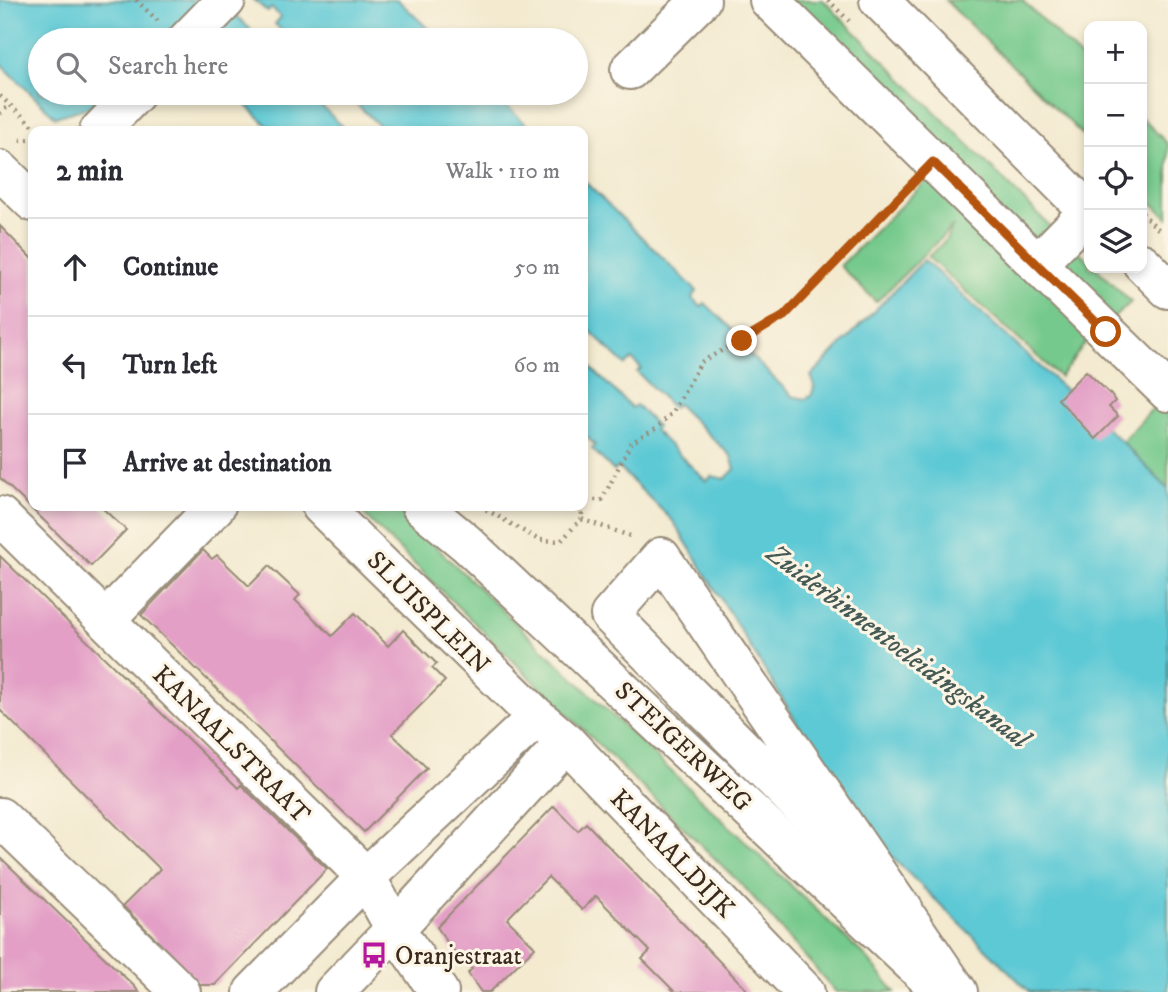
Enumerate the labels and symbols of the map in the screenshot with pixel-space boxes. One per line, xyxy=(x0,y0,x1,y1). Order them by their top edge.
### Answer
route start xyxy=(1090,316,1121,347)
route end xyxy=(726,325,757,356)
water label: Zuiderbinnentoeleidingskanaal xyxy=(758,535,1039,758)
street label: SLUISPLEIN xyxy=(359,545,496,682)
street label: KANAALSTRAAT xyxy=(145,659,317,831)
street label: STEIGERWEG xyxy=(607,675,759,819)
street label: KANAALDIJK xyxy=(602,783,742,926)
bus stop icon: Oranjestraat xyxy=(359,940,389,970)
place label: Oranjestraat xyxy=(395,940,522,973)

